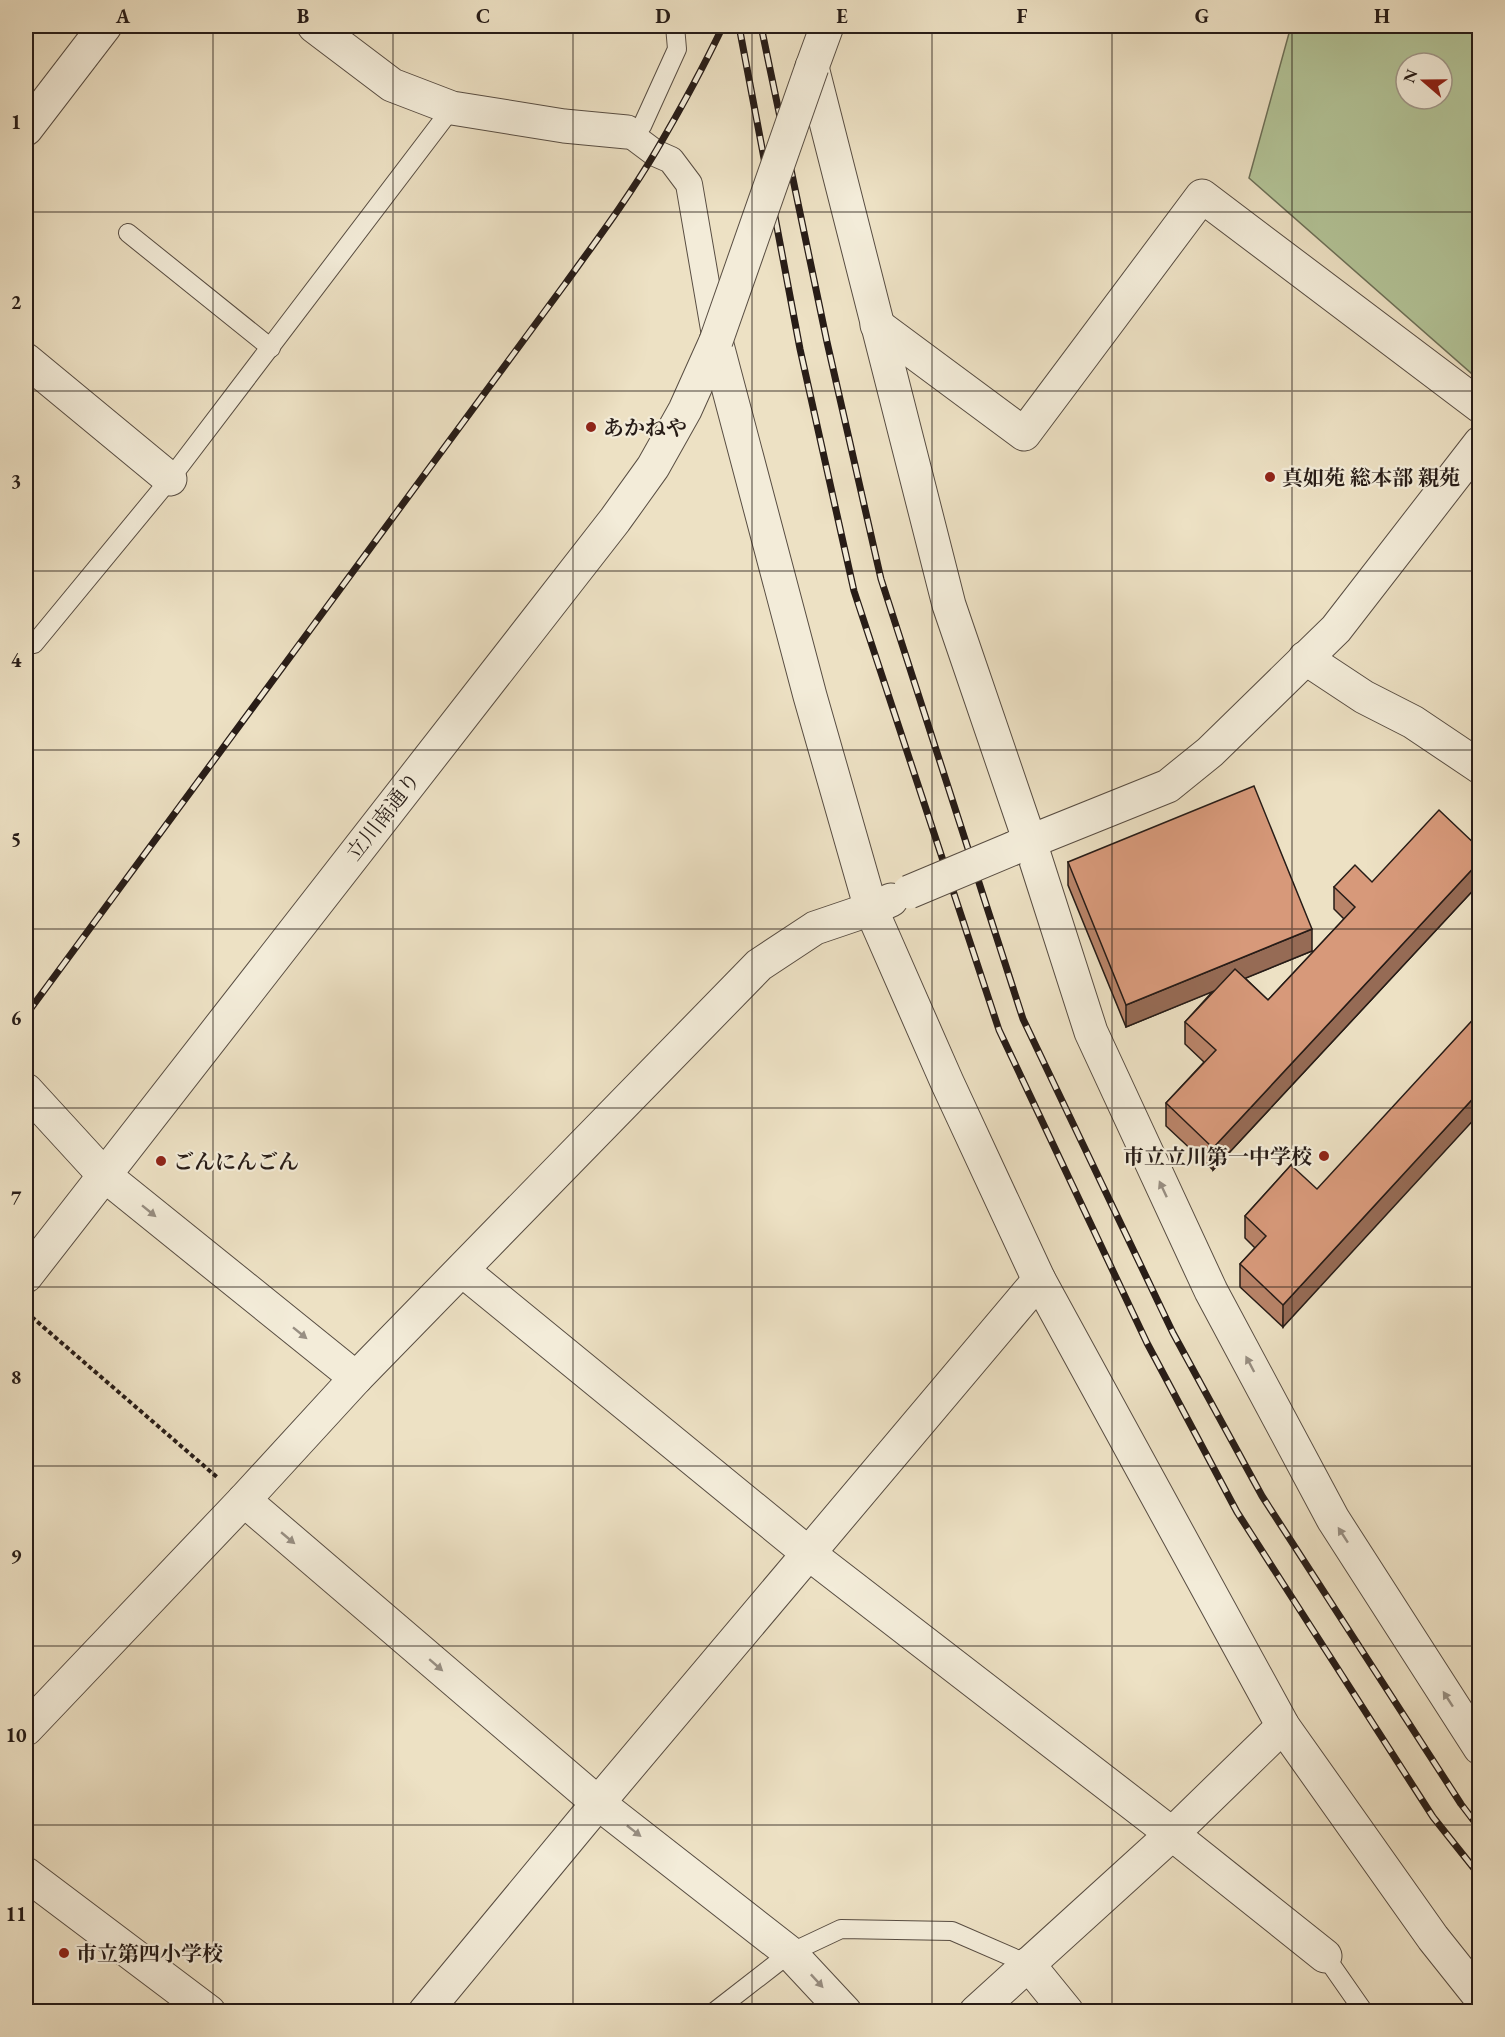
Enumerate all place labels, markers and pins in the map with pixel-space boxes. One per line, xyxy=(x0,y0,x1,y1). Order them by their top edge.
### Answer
place label: あかねや xyxy=(603,414,687,441)
marker: あかねや xyxy=(584,420,598,434)
place label: 真如苑 総本部 親苑 xyxy=(1282,464,1460,491)
marker: 真如苑 総本部 親苑 xyxy=(1263,470,1277,484)
place label: 市立立川第一中学校 xyxy=(1123,1143,1312,1170)
place label: ごんにんごん xyxy=(173,1148,299,1175)
marker: 市立立川第一中学校 xyxy=(1317,1149,1331,1163)
marker: ごんにんごん xyxy=(154,1154,168,1168)
place label: 市立第四小学校 xyxy=(76,1940,223,1967)
marker: 市立第四小学校 xyxy=(57,1946,71,1960)

